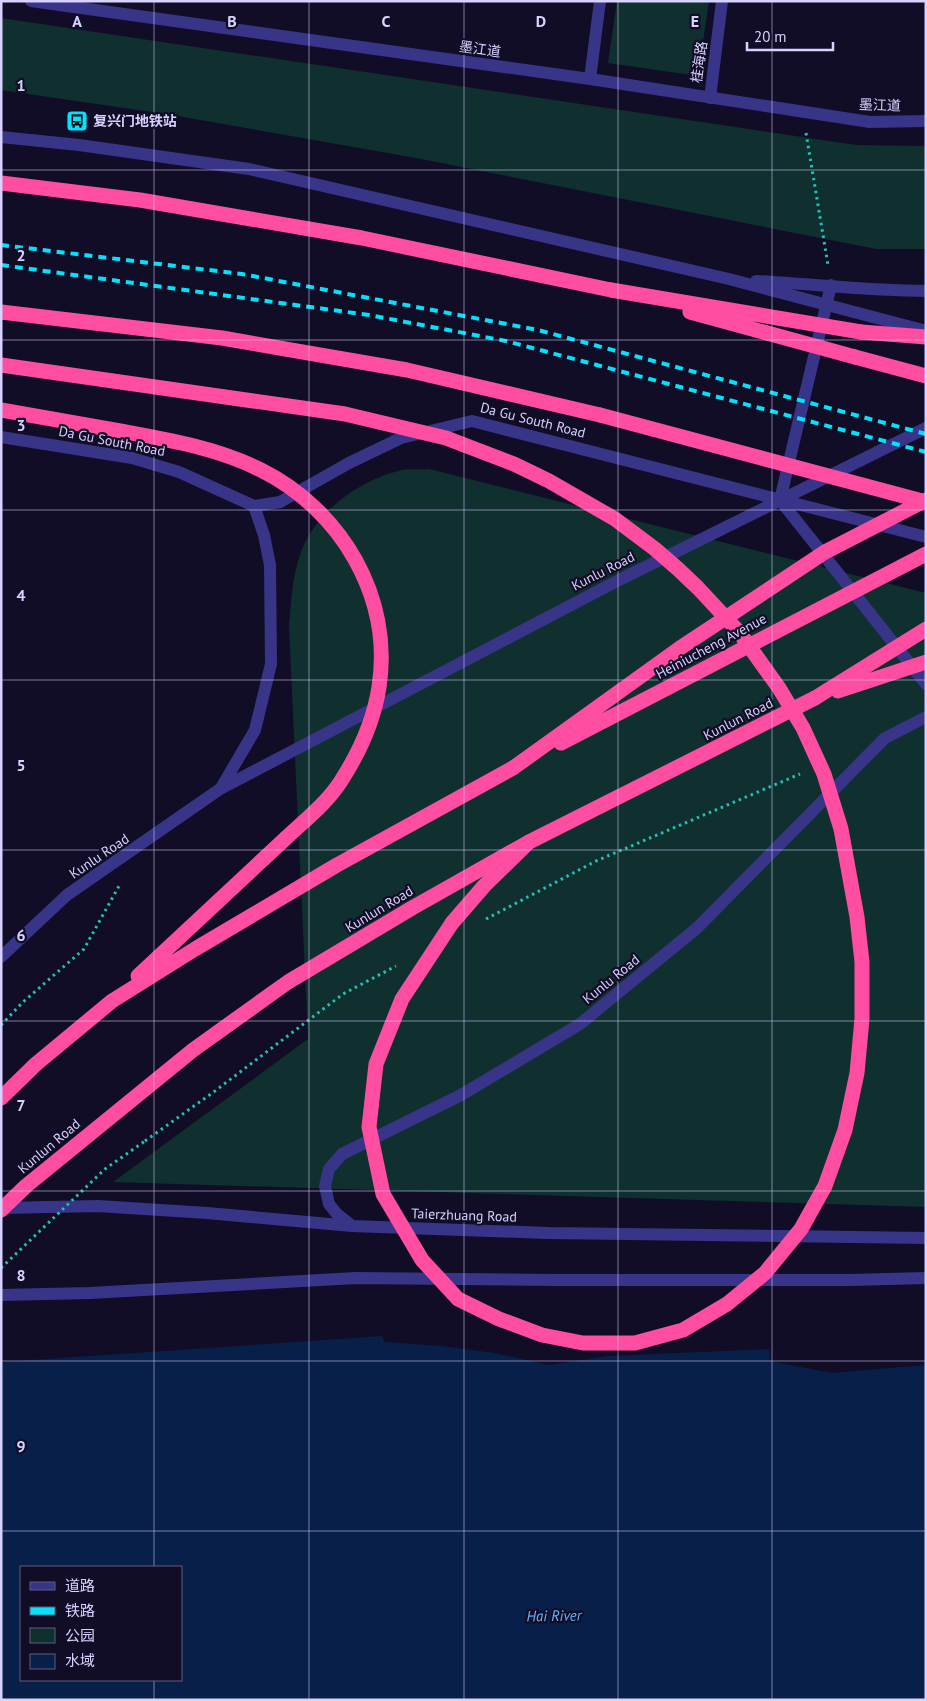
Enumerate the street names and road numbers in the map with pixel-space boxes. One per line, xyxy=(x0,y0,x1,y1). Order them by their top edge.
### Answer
street label: 墨江道 xyxy=(458,37,502,61)
street label: 桂海路 xyxy=(687,40,711,84)
street label: 墨江道 xyxy=(859,95,901,115)
street label: Da Gu South Road xyxy=(478,398,588,442)
street label: Da Gu South Road xyxy=(57,422,167,460)
street label: Kunlu Road xyxy=(568,547,638,595)
street label: Heiniucheng Avenue xyxy=(653,609,769,683)
street label: Kunlun Road xyxy=(700,694,776,744)
street label: Kunlu Road xyxy=(66,829,132,883)
street label: Kunlun Road xyxy=(342,882,416,936)
street label: Kunlu Road xyxy=(579,950,643,1008)
street label: Kunlun Road xyxy=(14,1115,84,1177)
street label: Taierzhuang Road xyxy=(411,1204,517,1226)

